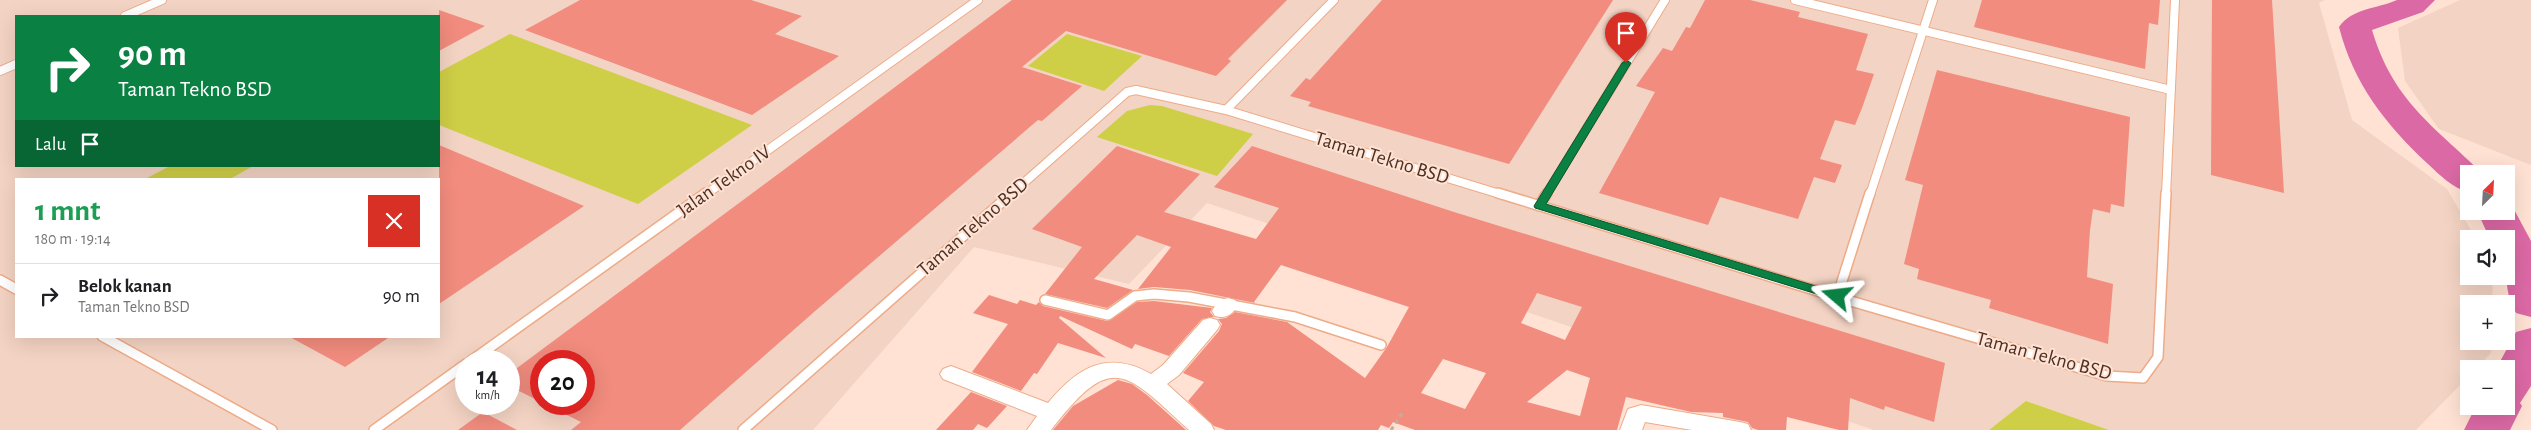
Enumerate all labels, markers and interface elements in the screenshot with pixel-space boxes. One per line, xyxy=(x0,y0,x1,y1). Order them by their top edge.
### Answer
pin xyxy=(1605,12,1647,63)
icon: arrive xyxy=(1612,19,1640,47)
icon: right xyxy=(35,35,100,100)
text: 90 m xyxy=(118,37,187,72)
text: Taman Tekno BSD xyxy=(118,78,272,100)
street label: Taman Tekno BSD xyxy=(1312,128,1452,188)
icon: arrive xyxy=(76,130,104,158)
text: Lalu xyxy=(35,135,66,154)
street label: Jalan Tekno IV xyxy=(674,141,775,221)
north arrow xyxy=(2460,165,2515,220)
map controls xyxy=(2460,165,2515,415)
street label: Taman Tekno BSD xyxy=(914,174,1032,280)
button: close xyxy=(368,195,420,247)
text: 1 mnt xyxy=(35,196,100,226)
button: sound xyxy=(2460,230,2515,285)
text: 180 m · 19:14 xyxy=(35,231,111,247)
position arrow xyxy=(1810,269,1862,321)
text: Belok kanan xyxy=(78,277,172,296)
icon: right xyxy=(35,282,63,310)
text: 90 m xyxy=(383,287,420,306)
button: + xyxy=(2460,295,2515,350)
text: Taman Tekno BSD xyxy=(78,299,190,315)
street label: Taman Tekno BSD xyxy=(1974,328,2114,384)
speed limit sign: 20 xyxy=(530,350,595,415)
button: − xyxy=(2460,360,2515,415)
text: 14 xyxy=(477,364,498,389)
text: km/h xyxy=(475,389,500,401)

